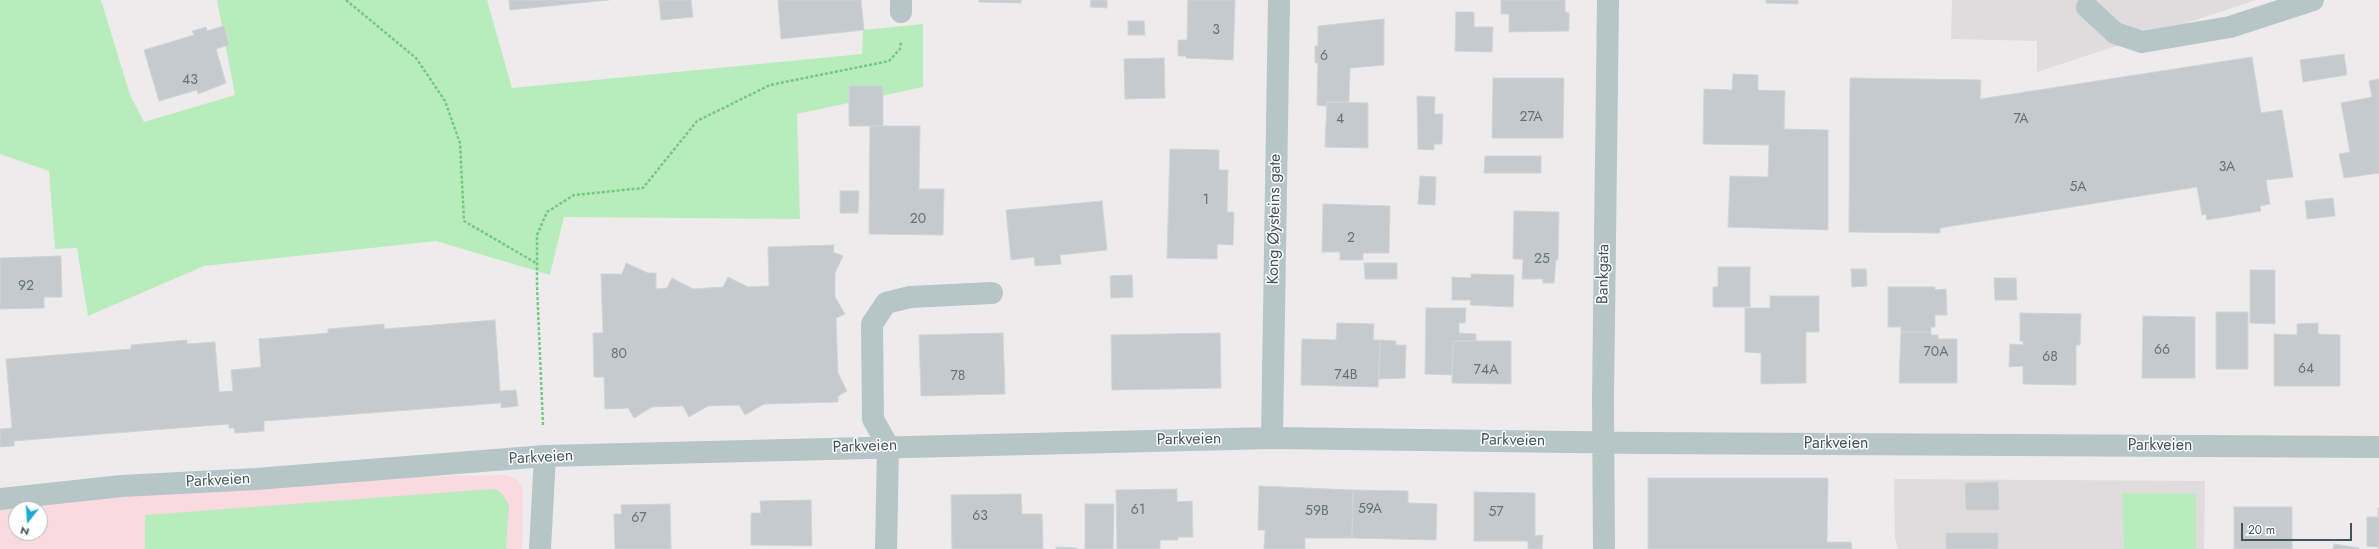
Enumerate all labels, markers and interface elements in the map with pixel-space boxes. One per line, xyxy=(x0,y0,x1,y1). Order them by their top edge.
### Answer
house number: 3 xyxy=(1212,23,1220,39)
house number: 6 xyxy=(1320,49,1328,65)
house number: 43 xyxy=(182,73,198,89)
house number: 27A xyxy=(1519,110,1543,126)
house number: 4 xyxy=(1336,112,1344,128)
house number: 7A xyxy=(2013,112,2029,128)
street label: Kong Øysteins gate xyxy=(1264,153,1286,285)
house number: 3A xyxy=(2219,160,2235,176)
house number: 5A xyxy=(2069,180,2087,196)
house number: 1 xyxy=(1203,193,1209,209)
house number: 20 xyxy=(910,212,926,228)
house number: 2 xyxy=(1347,231,1355,247)
street label: Bankgata xyxy=(1594,244,1614,304)
house number: 25 xyxy=(1534,252,1550,268)
house number: 92 xyxy=(18,279,34,295)
house number: 66 xyxy=(2154,343,2170,359)
house number: 70A xyxy=(1924,345,1948,361)
house number: 80 xyxy=(611,347,627,363)
house number: 68 xyxy=(2042,350,2058,366)
house number: 64 xyxy=(2298,362,2314,378)
house number: 74A xyxy=(1474,363,1498,379)
house number: 74B xyxy=(1334,368,1358,384)
house number: 78 xyxy=(951,369,965,385)
street label: Parkveien xyxy=(1157,430,1221,450)
street label: Parkveien xyxy=(1481,431,1545,451)
street label: Parkveien xyxy=(1804,434,1868,454)
street label: Parkveien xyxy=(832,436,898,458)
street label: Parkveien xyxy=(2128,436,2192,456)
street label: Parkveien xyxy=(508,447,574,469)
street label: Parkveien xyxy=(185,470,251,492)
north arrow xyxy=(8,501,48,541)
house number: 59A xyxy=(1358,502,1382,518)
house number: 61 xyxy=(1131,503,1145,519)
house number: 59B xyxy=(1305,504,1329,520)
house number: 57 xyxy=(1488,505,1504,521)
house number: 63 xyxy=(972,509,988,525)
house number: 67 xyxy=(631,511,647,527)
scale bar xyxy=(2243,515,2354,541)
text: 20 m xyxy=(2248,521,2275,539)
text: N xyxy=(18,523,31,540)

